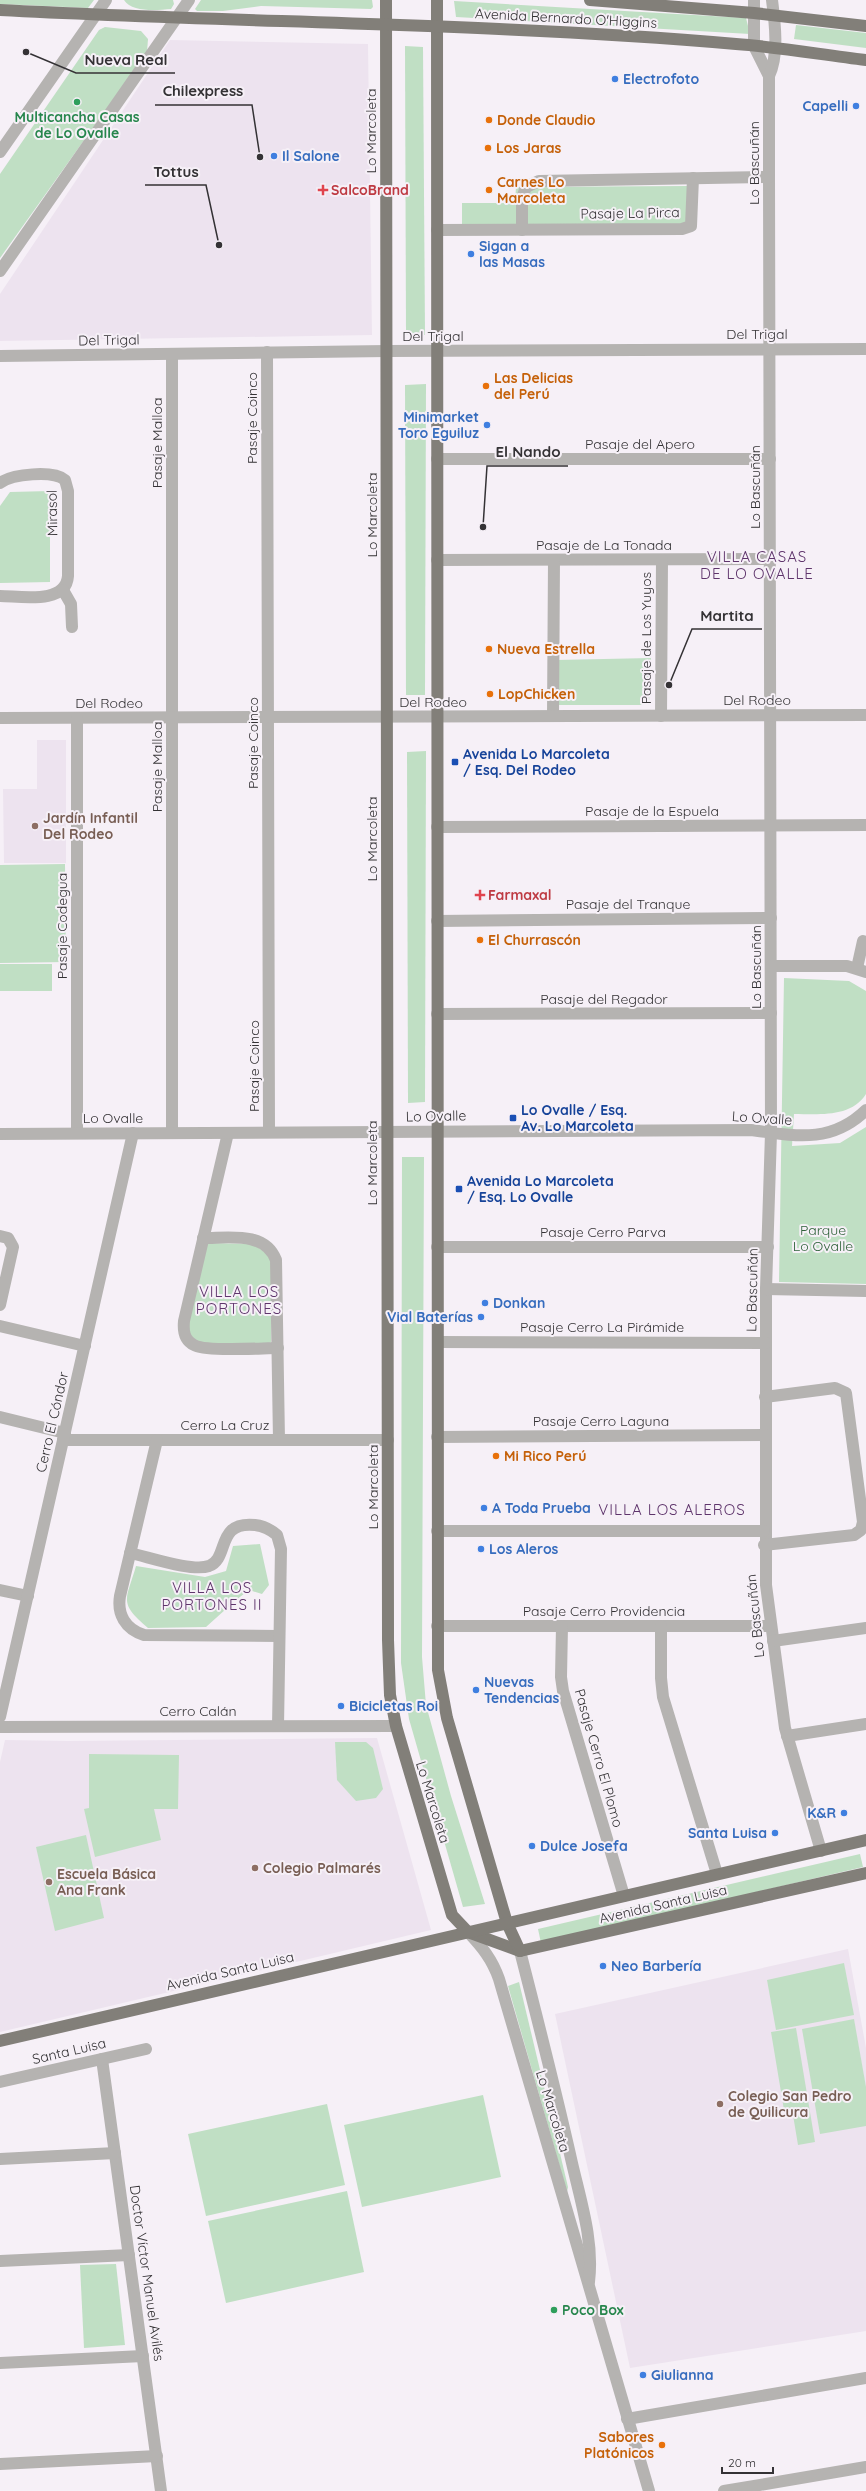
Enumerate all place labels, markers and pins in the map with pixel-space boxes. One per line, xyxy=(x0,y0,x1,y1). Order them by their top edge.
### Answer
callout: Nueva Real xyxy=(76,46,175,73)
place label: Electrofoto xyxy=(623,70,700,88)
marker: Electrofoto xyxy=(610,74,620,84)
callout: Chilexpress xyxy=(155,78,252,105)
marker: Multicancha Casas de Lo Ovalle xyxy=(72,97,82,107)
place label: Capelli xyxy=(803,97,848,115)
marker: Capelli xyxy=(851,101,861,111)
place label: Multicancha Casas de Lo Ovalle xyxy=(14,108,140,142)
place label: Donde Claudio xyxy=(497,111,596,129)
marker: Donde Claudio xyxy=(484,115,494,125)
place label: Los Jaras xyxy=(496,139,561,157)
marker: Los Jaras xyxy=(483,143,493,153)
place label: Il Salone xyxy=(282,147,340,165)
marker: Il Salone xyxy=(269,151,279,161)
callout: Tottus xyxy=(145,158,206,185)
place label: Carnes Lo Marcoleta xyxy=(497,173,565,207)
place label: SalcoBrand xyxy=(331,181,409,199)
marker: SalcoBrand xyxy=(318,185,328,195)
marker: Carnes Lo Marcoleta xyxy=(484,185,494,195)
place label: Sigan a las Masas xyxy=(479,237,545,271)
marker: Sigan a las Masas xyxy=(466,249,476,259)
place label: Las Delicias del Perú xyxy=(494,369,573,403)
marker: Las Delicias del Perú xyxy=(481,381,491,391)
place label: Minimarket Toro Eguiluz xyxy=(398,408,479,442)
marker: Minimarket Toro Eguiluz xyxy=(482,420,492,430)
callout: El Nando xyxy=(487,439,568,466)
callout: Martita xyxy=(692,602,762,629)
place label: Nueva Estrella xyxy=(497,640,595,658)
marker: Nueva Estrella xyxy=(484,644,494,654)
place label: LopChicken xyxy=(498,685,575,703)
marker: LopChicken xyxy=(485,689,495,699)
place label: Avenida Lo Marcoleta / Esq. Del Rodeo xyxy=(463,745,610,779)
marker: Avenida Lo Marcoleta / Esq. Del Rodeo xyxy=(450,757,460,767)
place label: Jardín Infantil Del Rodeo xyxy=(43,809,138,843)
marker: Jardín Infantil Del Rodeo xyxy=(30,821,40,831)
place label: Farmaxal xyxy=(488,886,552,904)
marker: Farmaxal xyxy=(475,890,485,900)
place label: El Churrascón xyxy=(488,931,581,949)
marker: El Churrascón xyxy=(475,935,485,945)
place label: Lo Ovalle / Esq. Av. Lo Marcoleta xyxy=(521,1101,634,1135)
marker: Lo Ovalle / Esq. Av. Lo Marcoleta xyxy=(508,1113,518,1123)
place label: Avenida Lo Marcoleta / Esq. Lo Ovalle xyxy=(467,1172,614,1206)
marker: Avenida Lo Marcoleta / Esq. Lo Ovalle xyxy=(454,1184,464,1194)
place label: Donkan xyxy=(493,1294,545,1312)
marker: Donkan xyxy=(480,1298,490,1308)
place label: Vial Baterías xyxy=(387,1308,473,1326)
marker: Vial Baterías xyxy=(476,1312,486,1322)
place label: Mi Rico Perú xyxy=(504,1447,586,1465)
marker: Mi Rico Perú xyxy=(491,1451,501,1461)
place label: A Toda Prueba xyxy=(492,1499,591,1517)
marker: A Toda Prueba xyxy=(479,1503,489,1513)
place label: Los Aleros xyxy=(489,1540,559,1558)
marker: Los Aleros xyxy=(476,1544,486,1554)
place label: Nuevas Tendencias xyxy=(484,1673,559,1707)
marker: Nuevas Tendencias xyxy=(471,1685,481,1695)
place label: Bicicletas Roi xyxy=(349,1697,438,1715)
marker: Bicicletas Roi xyxy=(336,1701,346,1711)
place label: K&R xyxy=(807,1804,836,1822)
marker: K&R xyxy=(839,1808,849,1818)
place label: Santa Luisa xyxy=(688,1824,767,1842)
marker: Santa Luisa xyxy=(770,1828,780,1838)
place label: Dulce Josefa xyxy=(540,1837,628,1855)
marker: Dulce Josefa xyxy=(527,1841,537,1851)
place label: Colegio Palmarés xyxy=(263,1859,381,1877)
marker: Colegio Palmarés xyxy=(250,1863,260,1873)
place label: Escuela Básica Ana Frank xyxy=(57,1865,156,1899)
marker: Escuela Básica Ana Frank xyxy=(44,1877,54,1887)
place label: Neo Barbería xyxy=(611,1957,701,1975)
marker: Neo Barbería xyxy=(598,1961,608,1971)
place label: Colegio San Pedro de Quilicura xyxy=(728,2087,852,2121)
marker: Colegio San Pedro de Quilicura xyxy=(715,2099,725,2109)
place label: Poco Box xyxy=(562,2301,624,2319)
marker: Poco Box xyxy=(549,2305,559,2315)
place label: Giulianna xyxy=(651,2366,714,2384)
marker: Giulianna xyxy=(638,2370,648,2380)
place label: Sabores Platónicos xyxy=(584,2428,654,2462)
marker: Sabores Platónicos xyxy=(657,2440,667,2450)

